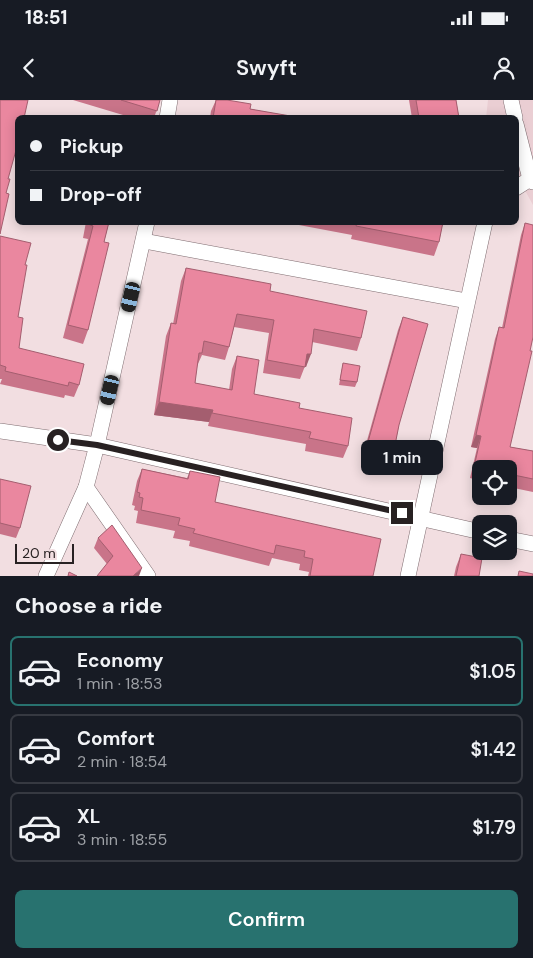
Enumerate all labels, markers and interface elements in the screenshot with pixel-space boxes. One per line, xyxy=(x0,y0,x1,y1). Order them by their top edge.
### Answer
text: 18:51 xyxy=(25,5,68,30)
text: Swyft xyxy=(236,53,297,82)
icon: back xyxy=(15,54,43,82)
icon: person xyxy=(490,54,518,82)
text: Pickup xyxy=(60,134,124,159)
text: Drop-off xyxy=(60,182,142,207)
car xyxy=(120,281,141,313)
car xyxy=(99,374,120,406)
route start xyxy=(47,429,69,451)
callout: 1 min xyxy=(361,440,443,476)
text: 1 min xyxy=(383,447,421,468)
map controls xyxy=(472,460,517,560)
button: locate xyxy=(472,460,517,505)
route end xyxy=(391,502,413,524)
button: layers xyxy=(472,515,517,560)
scale bar xyxy=(15,540,74,564)
text: 20 m xyxy=(22,544,56,562)
text: Choose a ride xyxy=(15,591,163,620)
text: Economy xyxy=(77,648,164,673)
icon: car xyxy=(17,649,62,694)
text: $1.05 xyxy=(469,659,516,684)
text: 1 min · 18:53 xyxy=(77,673,162,694)
text: Comfort xyxy=(77,726,155,751)
icon: car xyxy=(17,727,62,772)
text: $1.42 xyxy=(470,737,516,762)
text: 2 min · 18:54 xyxy=(77,751,167,772)
text: XL xyxy=(77,804,100,829)
icon: car xyxy=(17,805,62,850)
text: $1.79 xyxy=(472,815,516,840)
text: 3 min · 18:55 xyxy=(77,829,167,850)
button: Confirm xyxy=(15,890,518,948)

